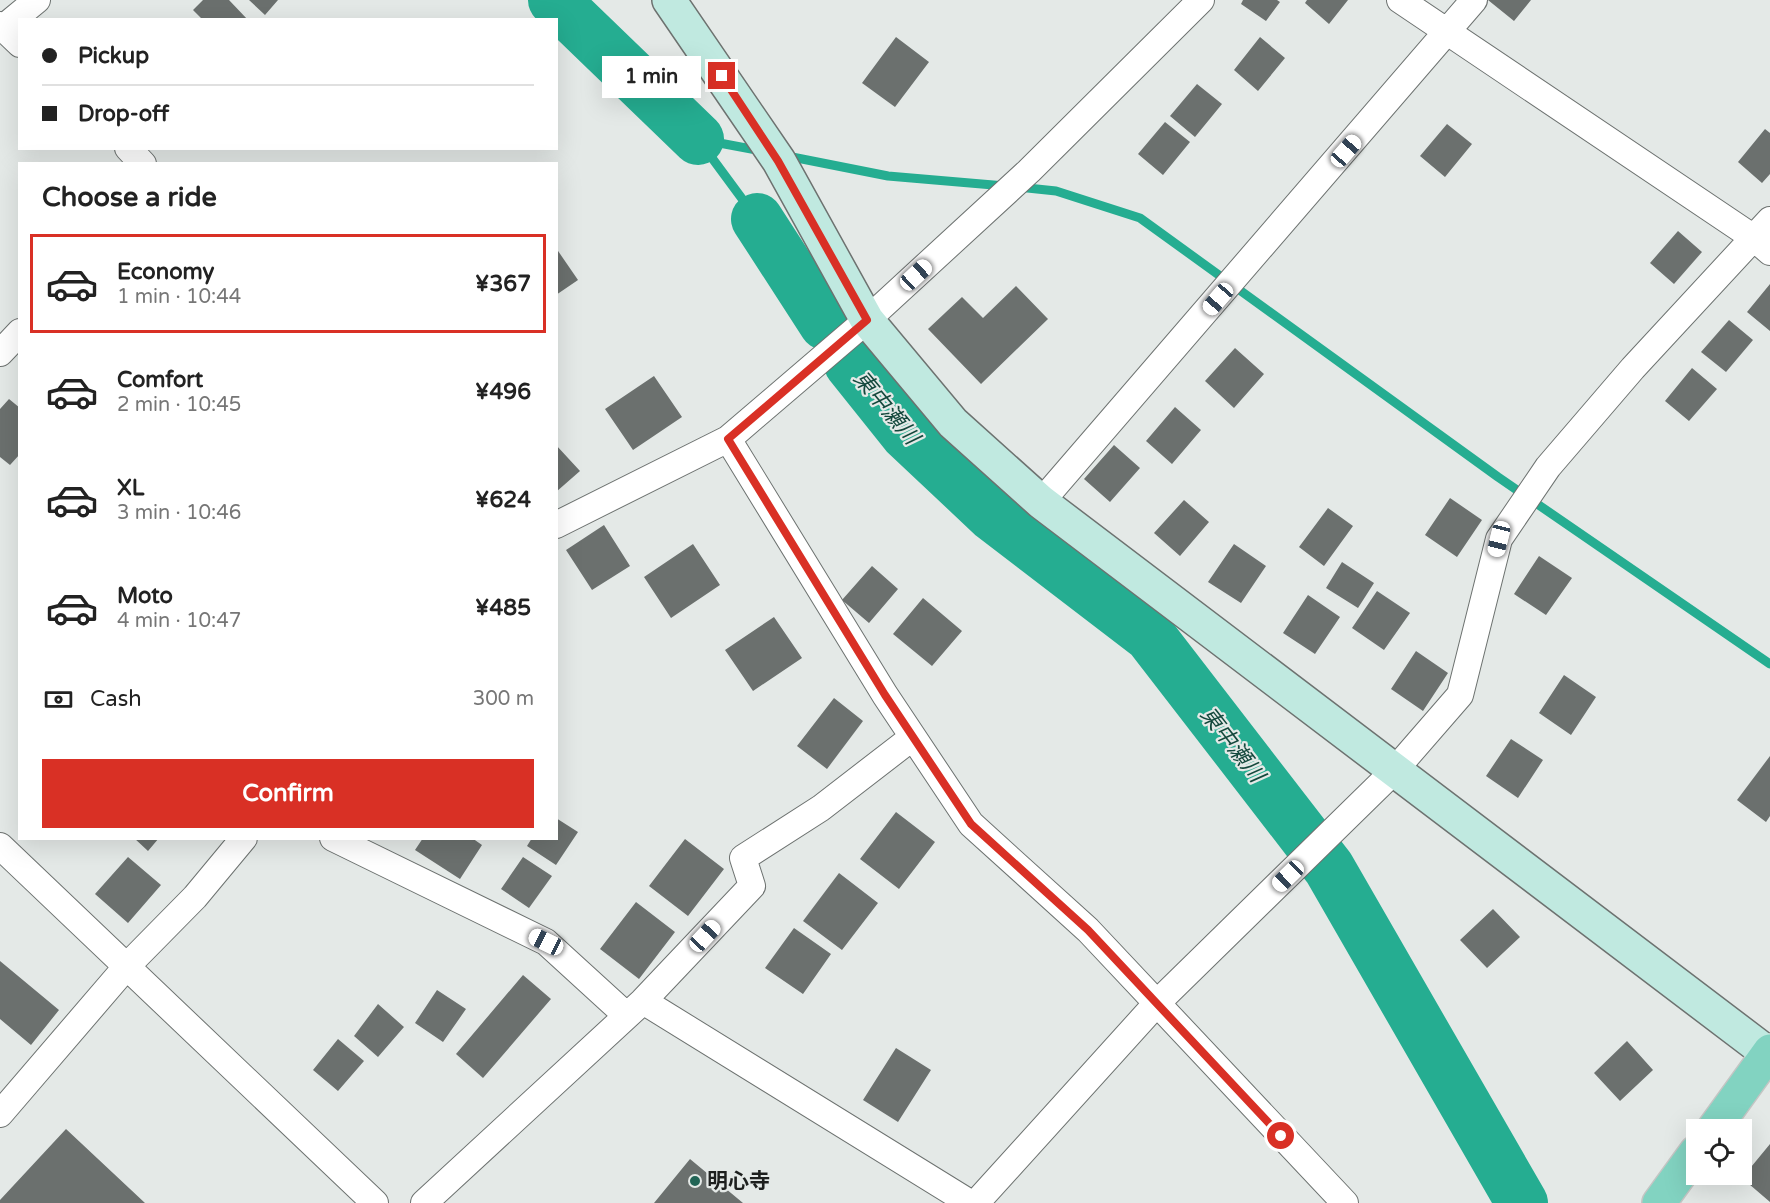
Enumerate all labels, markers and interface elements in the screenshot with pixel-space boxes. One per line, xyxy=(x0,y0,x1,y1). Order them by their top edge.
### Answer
text: Pickup xyxy=(78,43,149,69)
callout: 1 min xyxy=(602,55,701,97)
route end xyxy=(708,62,735,89)
text: 1 min xyxy=(625,65,678,89)
text: Drop-off xyxy=(78,101,169,127)
car xyxy=(1327,132,1365,170)
text: Choose a ride xyxy=(42,181,217,214)
car xyxy=(897,256,935,294)
icon: car xyxy=(45,257,99,311)
text: Economy xyxy=(117,259,214,285)
text: ¥367 xyxy=(475,271,531,297)
car xyxy=(1199,280,1237,318)
text: 1 min · 10:44 xyxy=(117,285,241,309)
icon: car xyxy=(45,365,99,419)
water label: 東中瀬川 xyxy=(848,366,926,451)
text: Comfort xyxy=(117,367,203,393)
text: ¥496 xyxy=(475,379,531,405)
text: 2 min · 10:45 xyxy=(117,393,241,417)
icon: car xyxy=(45,473,99,527)
text: XL xyxy=(117,475,144,501)
text: ¥624 xyxy=(475,487,531,513)
text: 3 min · 10:46 xyxy=(117,501,241,525)
car xyxy=(1486,519,1512,559)
icon: car xyxy=(45,581,99,635)
text: Moto xyxy=(117,583,173,609)
text: ¥485 xyxy=(475,595,531,621)
text: 4 min · 10:47 xyxy=(117,609,241,633)
icon: cash xyxy=(42,683,75,716)
text: Cash xyxy=(90,686,142,712)
text: 300 m xyxy=(473,687,534,711)
water label: 東中瀬川 xyxy=(1195,702,1271,789)
button: Confirm xyxy=(42,759,534,828)
car xyxy=(1269,857,1307,895)
car xyxy=(686,917,724,955)
car xyxy=(526,926,566,958)
map controls xyxy=(1686,1119,1752,1185)
button: locate xyxy=(1686,1119,1752,1185)
route start xyxy=(1267,1122,1294,1149)
place label: 明心寺 xyxy=(707,1169,770,1194)
marker: 明心寺 xyxy=(688,1174,702,1188)

